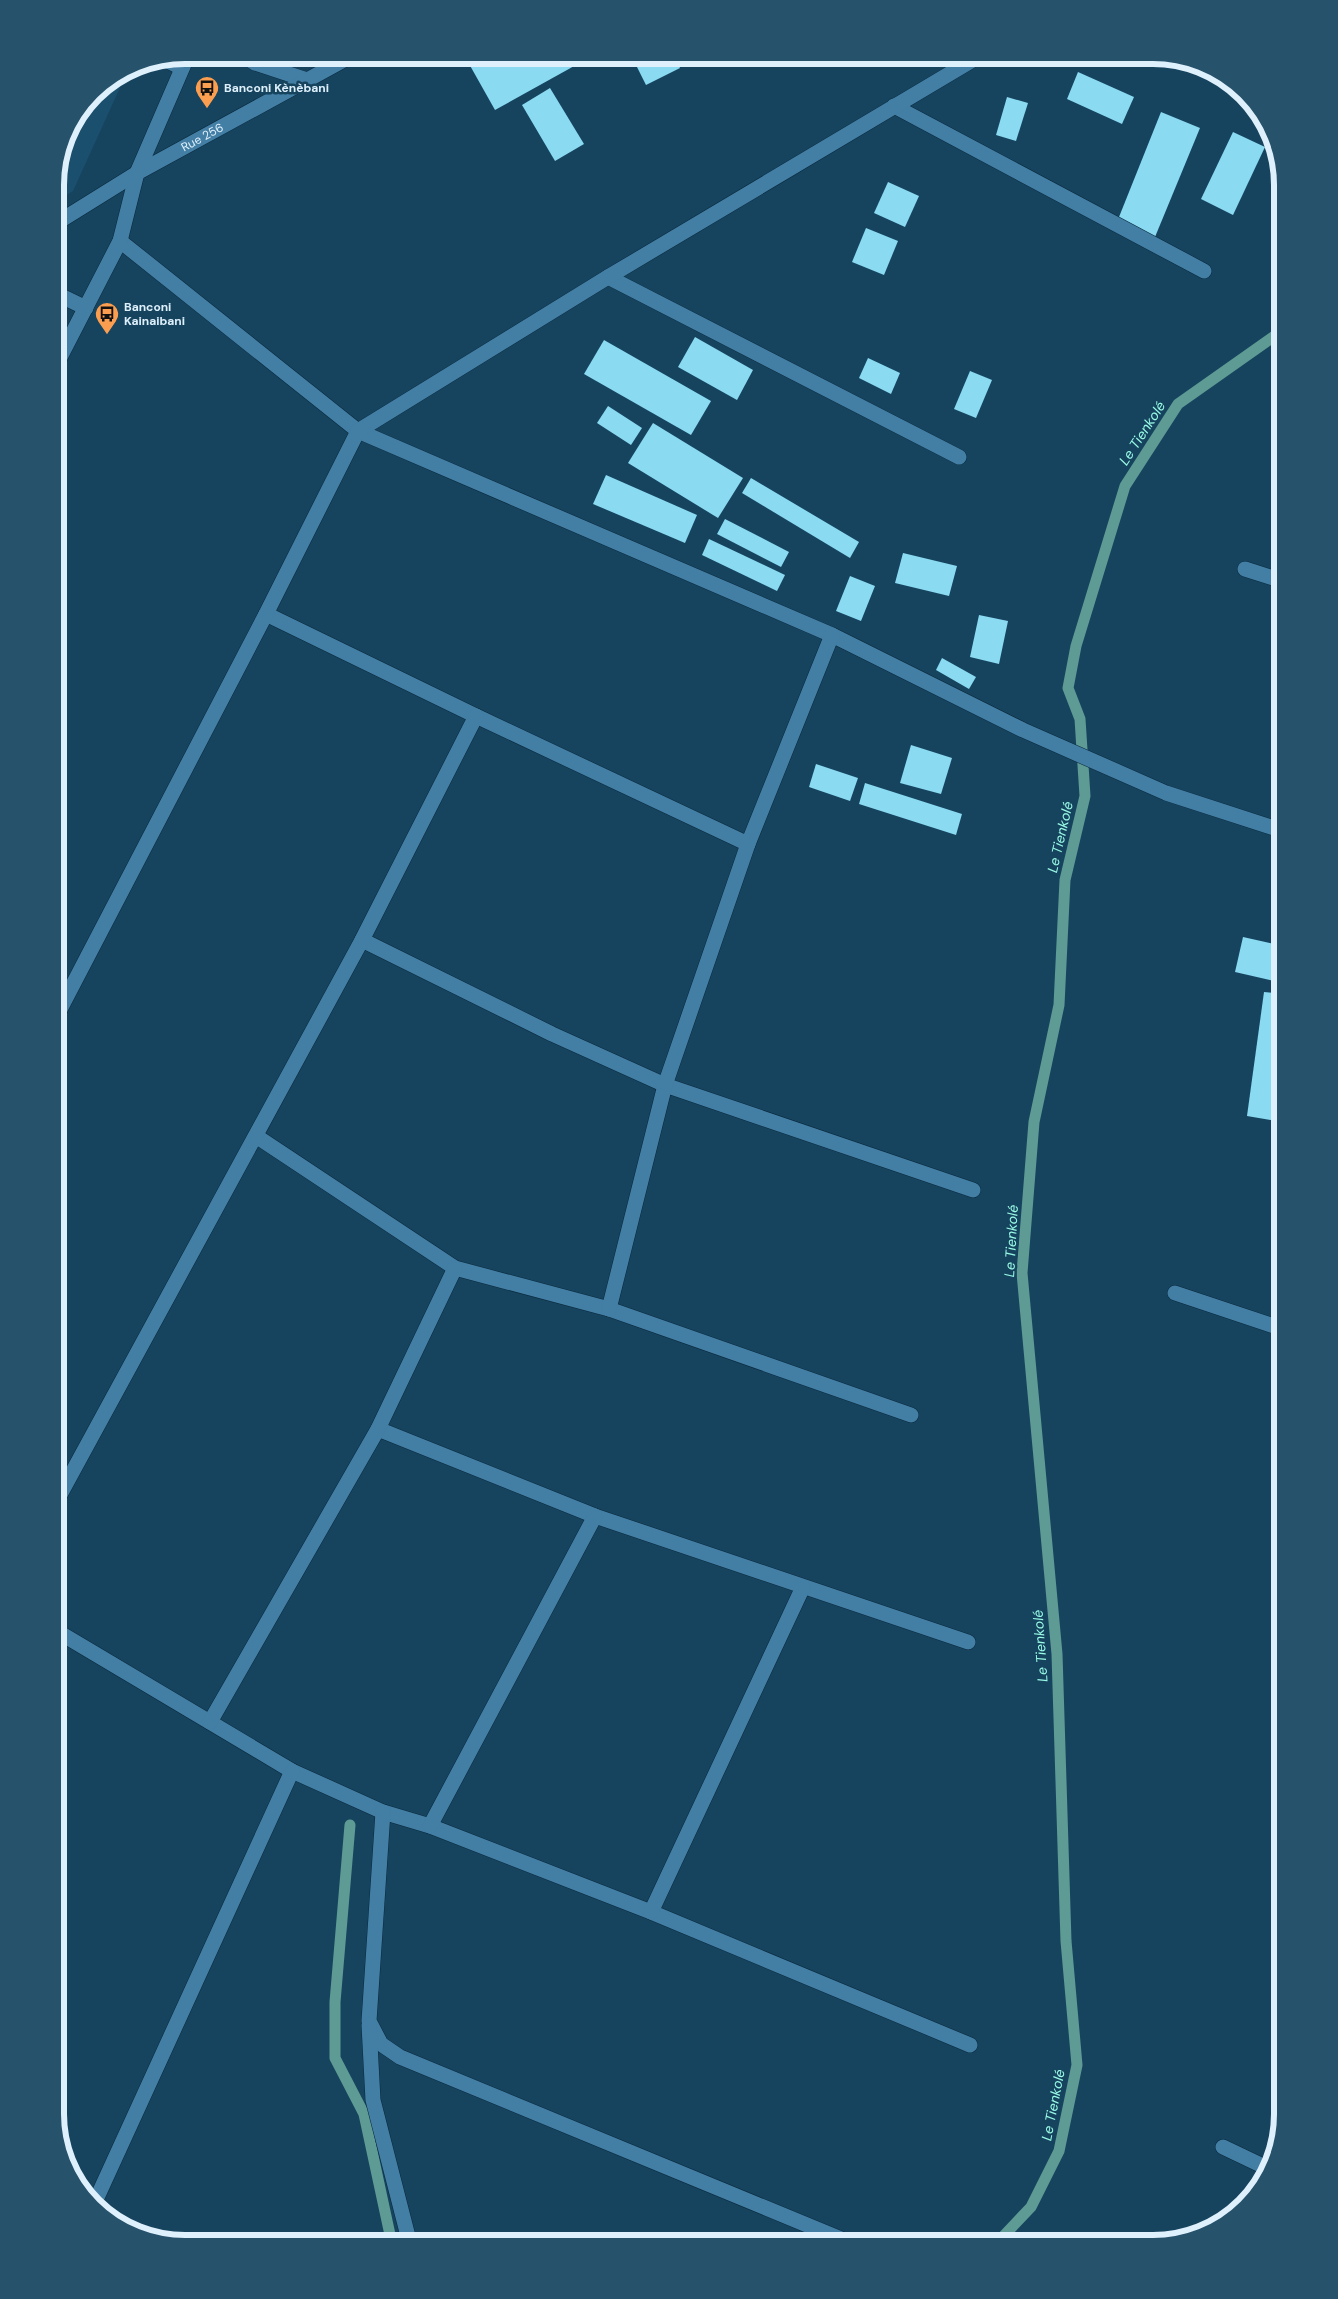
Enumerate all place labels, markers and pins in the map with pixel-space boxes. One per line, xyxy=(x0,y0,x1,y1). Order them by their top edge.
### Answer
bus stop icon: Banconi Kènèbani xyxy=(194,75,220,109)
place label: Banconi Kènèbani xyxy=(224,80,329,96)
place label: Banconi Kainaibani xyxy=(124,299,185,329)
bus stop icon: Banconi Kainaibani xyxy=(94,301,120,335)

